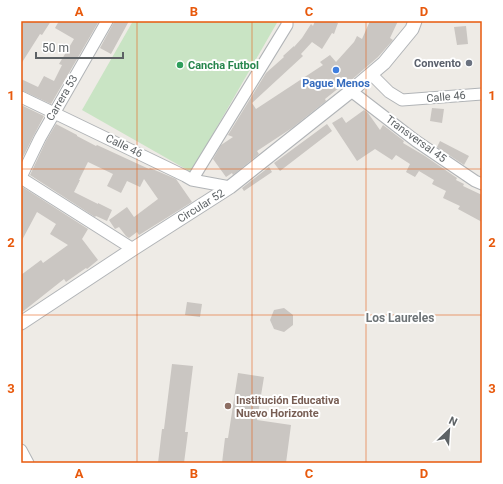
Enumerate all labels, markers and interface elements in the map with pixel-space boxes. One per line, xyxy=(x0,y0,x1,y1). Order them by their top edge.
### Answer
text: A xyxy=(75,4,84,19)
text: B xyxy=(190,4,198,19)
text: C xyxy=(305,4,314,19)
text: D xyxy=(420,4,428,19)
scale bar xyxy=(36,34,123,60)
text: 50 m xyxy=(42,41,69,55)
place label: Convento xyxy=(414,57,461,70)
marker: Convento xyxy=(464,58,474,68)
place label: Cancha Futbol xyxy=(188,59,259,72)
marker: Cancha Futbol xyxy=(175,60,185,70)
marker: Pague Menos xyxy=(331,65,341,75)
street label: Carrera 53 xyxy=(44,73,80,123)
place label: Pague Menos xyxy=(302,77,370,90)
text: 1 xyxy=(7,88,15,103)
text: 1 xyxy=(488,88,496,103)
street label: Calle 46 xyxy=(426,89,466,105)
street label: Transversal 45 xyxy=(383,113,449,165)
street label: Calle 46 xyxy=(103,132,145,160)
street label: Circular 52 xyxy=(175,187,227,225)
text: 2 xyxy=(7,235,15,250)
text: 2 xyxy=(488,235,496,250)
district label: Los Laureles xyxy=(366,311,434,325)
text: 3 xyxy=(7,381,15,396)
text: 3 xyxy=(488,381,496,396)
place label: Institución Educativa Nuevo Horizonte xyxy=(236,394,339,420)
marker: Institución Educativa Nuevo Horizonte xyxy=(223,401,233,411)
north arrow xyxy=(429,410,469,450)
text: N xyxy=(447,414,459,429)
text: A xyxy=(75,466,84,481)
text: B xyxy=(190,466,198,481)
text: C xyxy=(305,466,314,481)
text: D xyxy=(420,466,428,481)

